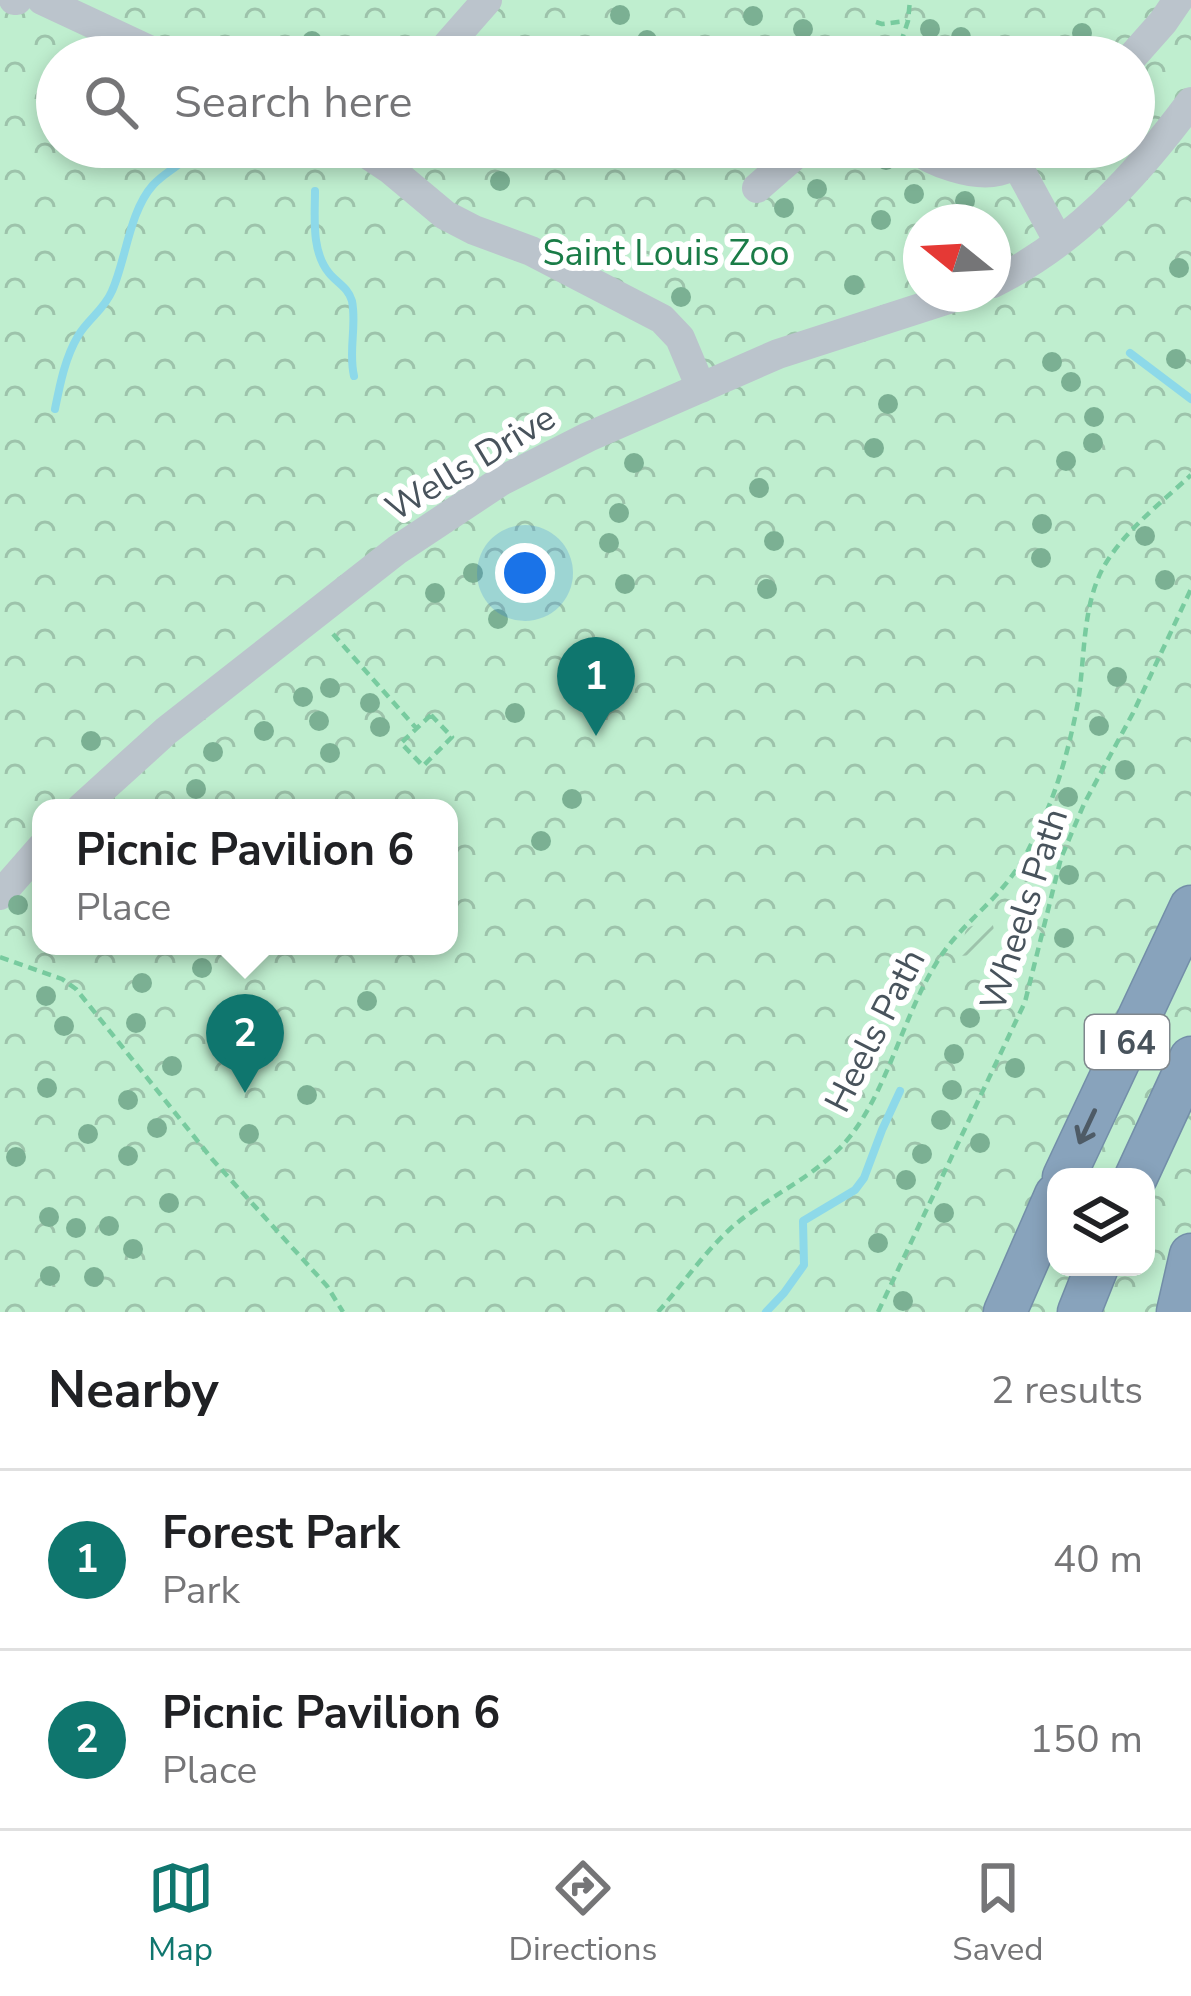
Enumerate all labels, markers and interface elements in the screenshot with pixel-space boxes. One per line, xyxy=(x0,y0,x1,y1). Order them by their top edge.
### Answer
search box xyxy=(36,36,1155,168)
icon: search xyxy=(78,69,144,135)
text: Search here xyxy=(174,72,413,133)
north arrow xyxy=(903,204,1011,312)
park label: Saint Louis Zoo xyxy=(542,229,790,278)
street label: Wells Drive xyxy=(377,393,565,533)
your location xyxy=(495,543,555,603)
pin: 1 xyxy=(557,637,635,736)
popup xyxy=(32,799,458,955)
street label: Wheels Path xyxy=(969,802,1080,1017)
text: Picnic Pavilion 6 xyxy=(76,820,414,881)
text: Place xyxy=(76,881,171,934)
street label: Heels Path xyxy=(813,941,937,1121)
pin: 2 xyxy=(206,994,284,1093)
road number: I 64 xyxy=(1085,1015,1169,1069)
one-way arrow xyxy=(1075,1108,1097,1144)
map controls xyxy=(1047,1168,1155,1276)
button: layers xyxy=(1047,1168,1155,1276)
text: Nearby xyxy=(48,1355,219,1425)
text: 2 results xyxy=(991,1364,1143,1417)
text: Forest Park xyxy=(162,1503,400,1564)
text: 1 xyxy=(75,1533,99,1586)
text: 40 m xyxy=(1053,1533,1143,1586)
text: Park xyxy=(162,1564,240,1617)
text: Picnic Pavilion 6 xyxy=(162,1683,500,1744)
text: 2 xyxy=(75,1713,99,1766)
text: 150 m xyxy=(1029,1713,1143,1766)
text: Place xyxy=(162,1744,257,1797)
tab: Map xyxy=(148,1855,214,1972)
tab: Directions xyxy=(509,1855,657,1972)
tab: Saved xyxy=(952,1855,1043,1972)

